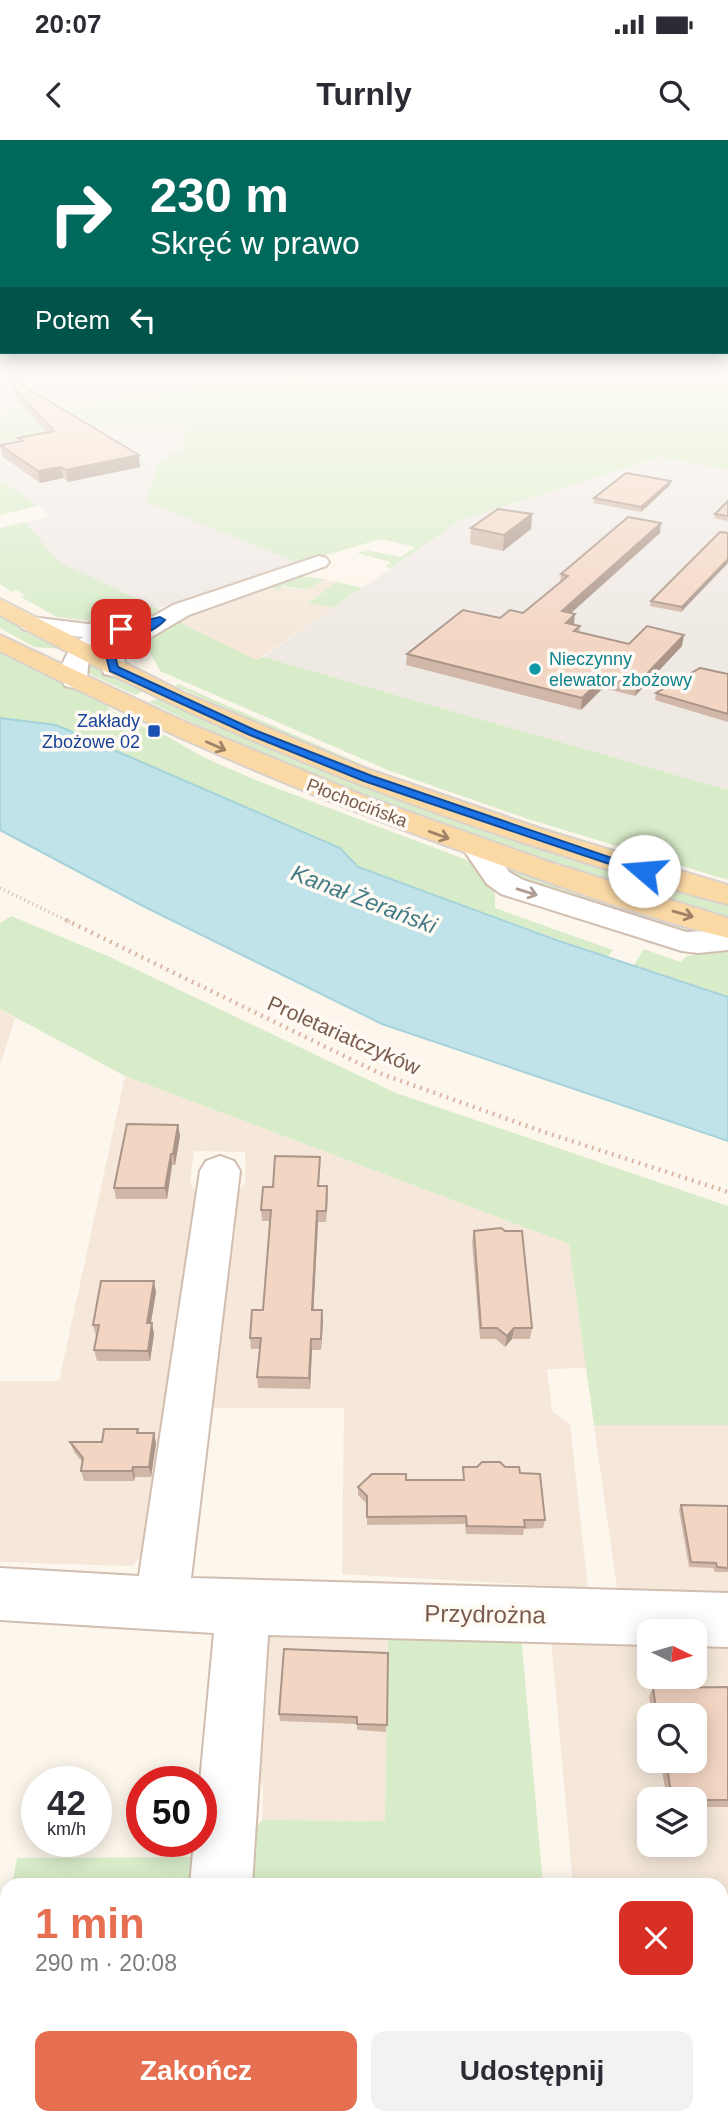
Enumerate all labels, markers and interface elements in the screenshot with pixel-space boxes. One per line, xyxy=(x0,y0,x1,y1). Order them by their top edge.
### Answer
text: 20:07 xyxy=(35,9,102,39)
icon: back xyxy=(35,76,73,114)
text: Turnly xyxy=(316,76,412,112)
icon: search xyxy=(655,76,693,114)
icon: right xyxy=(35,168,126,259)
text: 230 m xyxy=(150,168,289,222)
text: Skręć w prawo xyxy=(150,225,360,261)
icon: left xyxy=(124,301,162,339)
text: Potem xyxy=(35,305,110,335)
pin xyxy=(91,599,151,659)
icon: arrive xyxy=(102,610,140,648)
place label: Nieczynny elewator zbożowy xyxy=(549,649,692,690)
marker: Nieczynny elewator zbożowy xyxy=(527,661,543,677)
place label: Zakłady Zbożowe 02 xyxy=(42,711,140,752)
marker: Zakłady Zbożowe 02 xyxy=(146,723,162,739)
one-way arrow xyxy=(205,740,227,753)
street label: Płochocińska xyxy=(304,775,411,832)
one-way arrow xyxy=(428,829,450,842)
position arrow xyxy=(607,834,681,908)
water label: Kanał Żerański xyxy=(288,859,441,939)
one-way arrow xyxy=(516,887,538,900)
one-way arrow xyxy=(672,909,694,922)
street label: Proletariatczyków xyxy=(264,991,425,1079)
street label: Przydrożna xyxy=(424,1599,547,1629)
north arrow xyxy=(637,1619,707,1689)
map controls xyxy=(637,1619,707,1857)
button: search xyxy=(637,1703,707,1773)
speed limit sign: 50 xyxy=(126,1766,217,1857)
text: 42 xyxy=(47,1783,86,1822)
button: layers xyxy=(637,1787,707,1857)
text: km/h xyxy=(47,1819,86,1839)
text: 1 min xyxy=(35,1900,145,1947)
button: close xyxy=(619,1901,693,1975)
text: 290 m · 20:08 xyxy=(35,1950,177,1976)
button: Zakończ xyxy=(35,2031,357,2111)
button: Udostępnij xyxy=(371,2031,693,2111)

